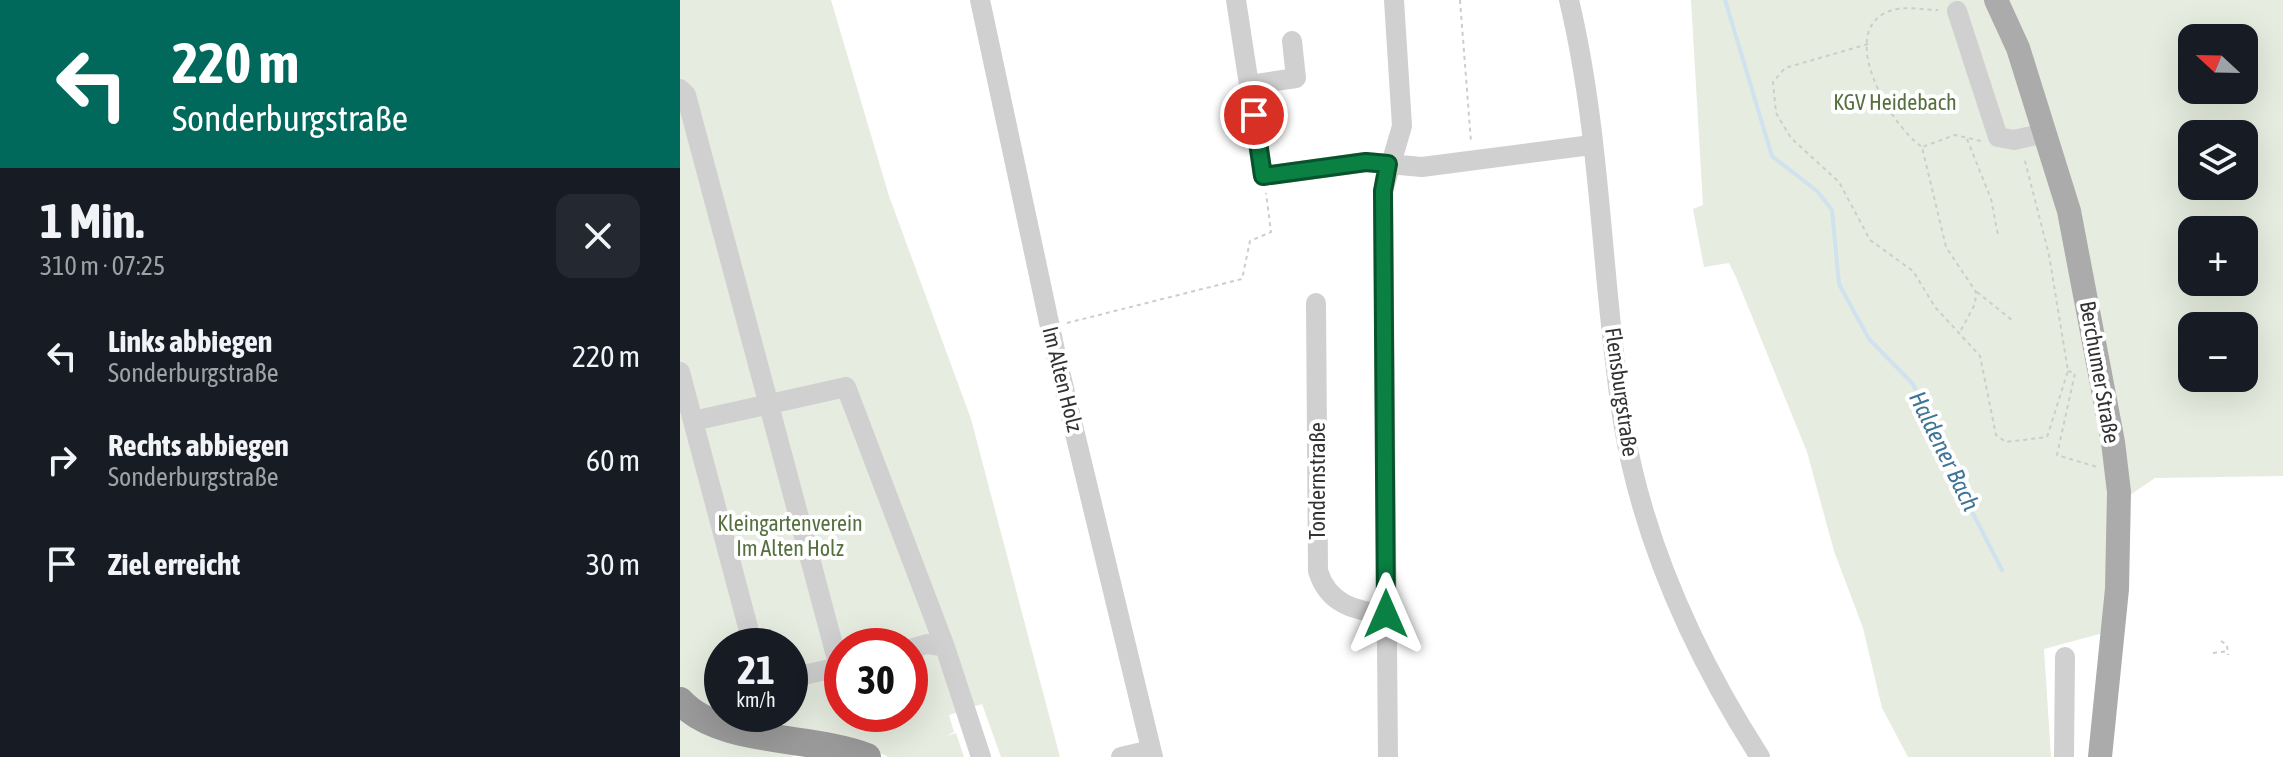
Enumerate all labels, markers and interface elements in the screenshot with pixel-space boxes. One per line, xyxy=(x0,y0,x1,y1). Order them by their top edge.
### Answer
north arrow xyxy=(2178,24,2258,104)
map controls xyxy=(2178,24,2258,392)
text: 220 m xyxy=(172,31,299,95)
icon: left xyxy=(40,32,144,136)
pin xyxy=(1220,81,1288,149)
park label: KGV Heidebach xyxy=(1833,89,1957,115)
icon: arrive xyxy=(1232,93,1276,137)
text: Sonderburgstraße xyxy=(172,97,408,139)
button: layers xyxy=(2178,120,2258,200)
text: 1 Min. xyxy=(40,193,144,248)
button: close xyxy=(556,194,640,278)
button: + xyxy=(2178,216,2258,296)
text: 310 m · 07:25 xyxy=(40,251,165,281)
street label: Berchumer Straße xyxy=(2075,299,2125,445)
button: − xyxy=(2178,312,2258,392)
text: Links abbiegen xyxy=(108,324,272,358)
street label: Im Alten Holz xyxy=(1037,324,1089,434)
street label: Flensburgstraße xyxy=(1600,326,1644,458)
icon: left xyxy=(40,334,84,378)
text: 220 m xyxy=(572,339,640,373)
text: Sonderburgstraße xyxy=(108,358,278,388)
water label: Haldener Bach xyxy=(1904,387,1985,515)
street label: Tondernstraße xyxy=(1304,422,1330,540)
text: Rechts abbiegen xyxy=(108,428,289,462)
icon: right xyxy=(40,438,84,482)
text: 60 m xyxy=(586,443,640,477)
text: Sonderburgstraße xyxy=(108,462,278,492)
park label: Kleingartenverein Im Alten Holz xyxy=(717,510,863,561)
icon: arrive xyxy=(40,542,84,586)
text: Ziel erreicht xyxy=(108,547,240,581)
text: 30 m xyxy=(586,547,640,581)
position arrow xyxy=(1344,572,1428,656)
speed limit sign: 30 xyxy=(824,628,928,732)
text: 21 xyxy=(737,647,775,692)
text: km/h xyxy=(736,688,776,711)

